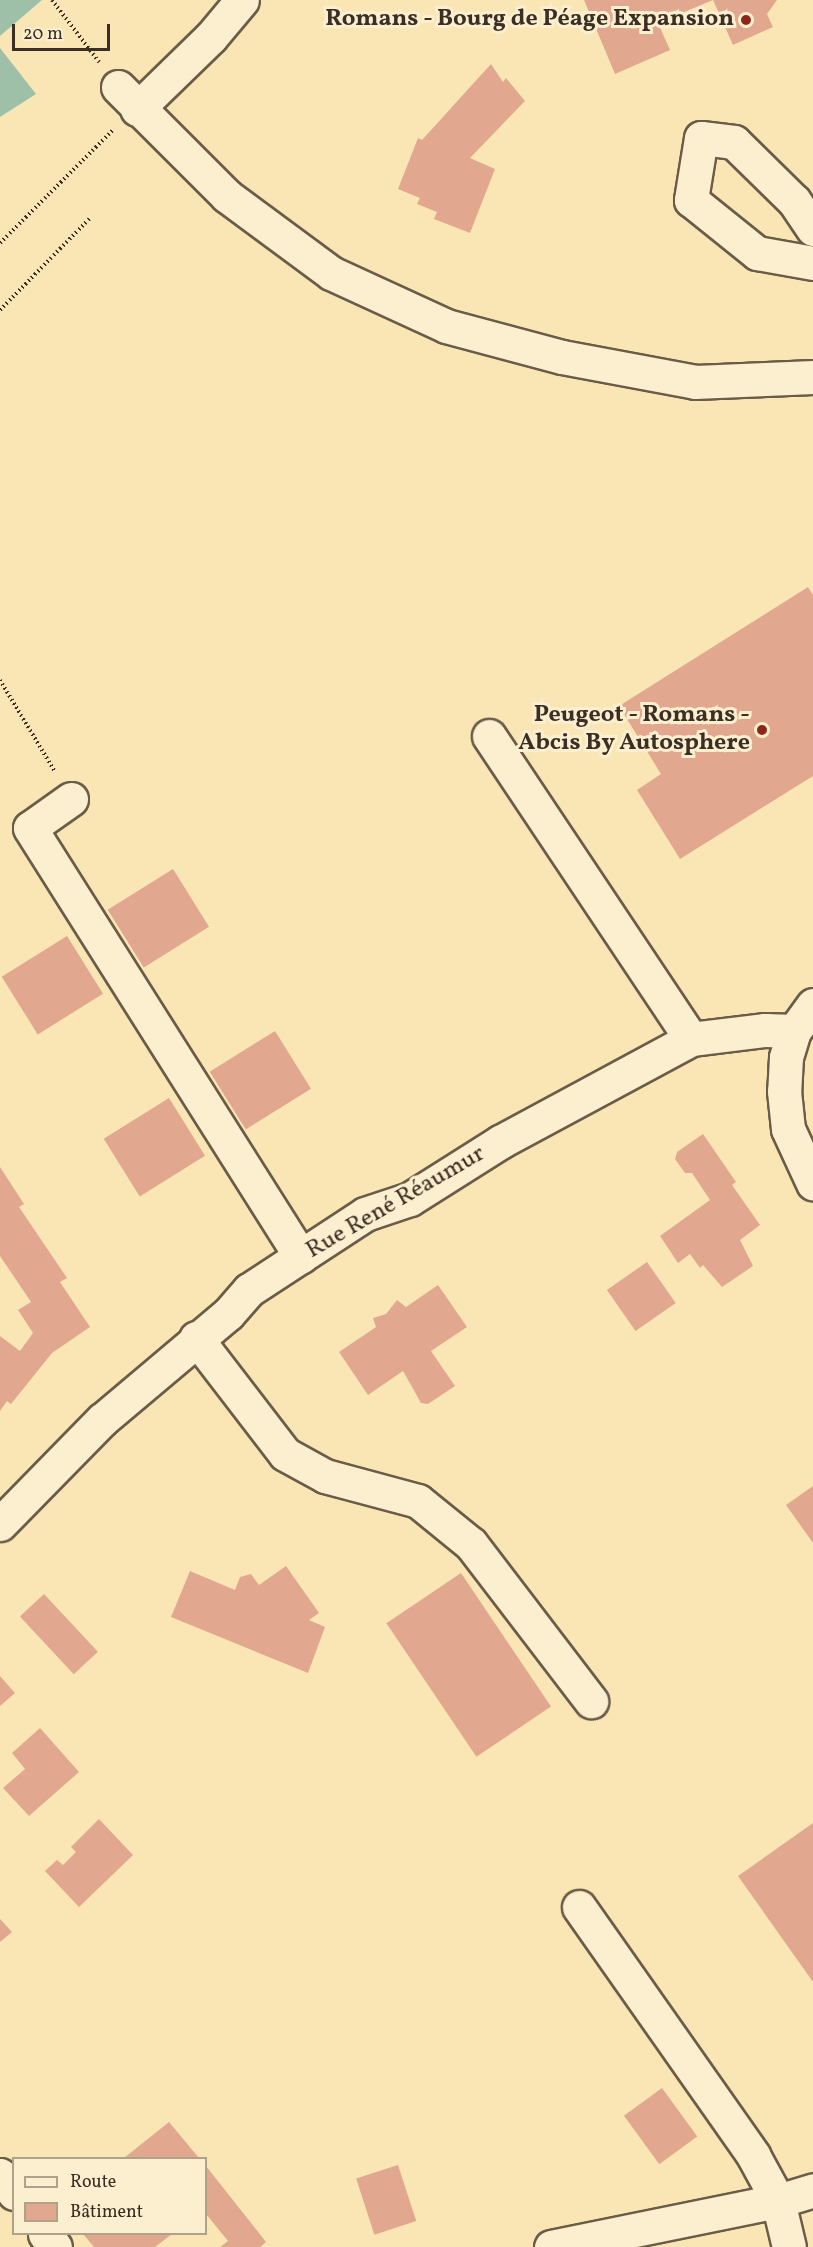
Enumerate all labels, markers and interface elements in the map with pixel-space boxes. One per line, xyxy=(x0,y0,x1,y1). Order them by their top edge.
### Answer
place label: Romans - Bourg de Péage Expansion xyxy=(324,6,734,34)
scale bar xyxy=(15,12,112,50)
marker: Romans - Bourg de Péage Expansion xyxy=(739,13,753,27)
text: 20 m xyxy=(23,22,63,47)
place label: Peugeot - Romans - Abcis By Autosphere xyxy=(518,702,750,758)
marker: Peugeot - Romans - Abcis By Autosphere xyxy=(755,723,769,737)
street label: Rue René Réaumur xyxy=(302,1140,490,1266)
legend xyxy=(12,2157,207,2235)
text: Route xyxy=(70,2170,116,2195)
text: Bâtiment xyxy=(70,2200,143,2225)

